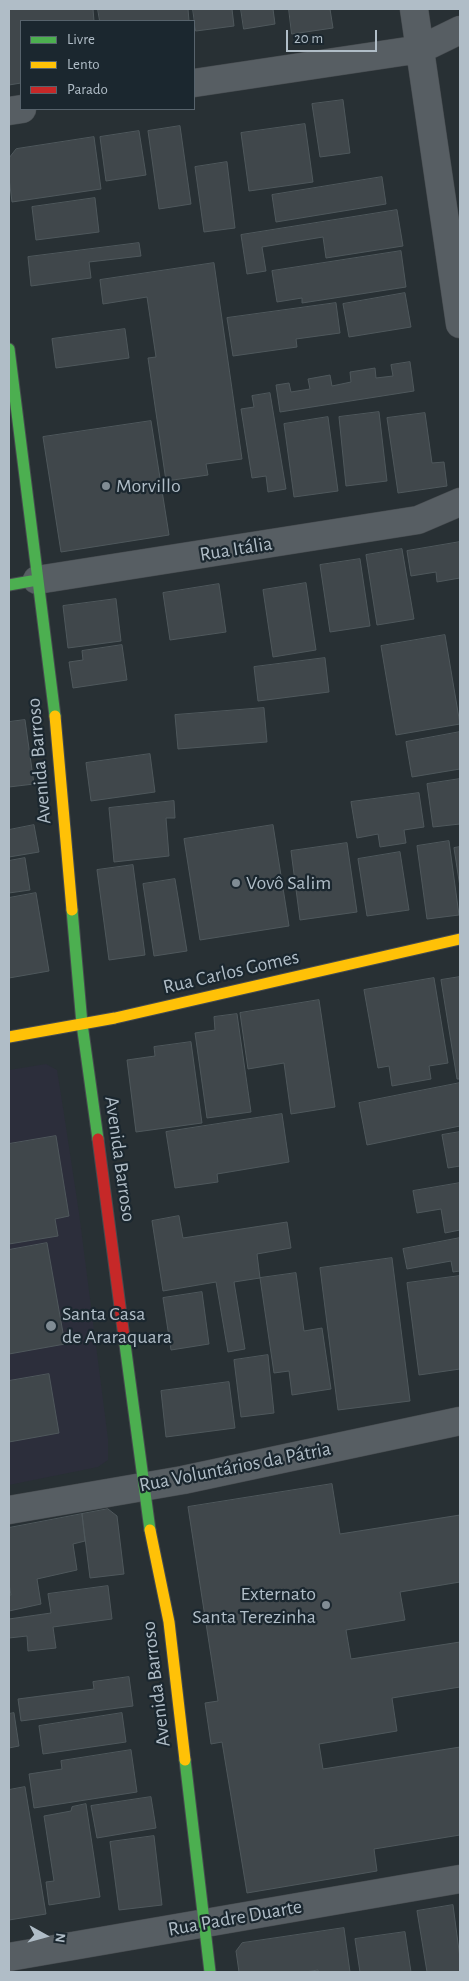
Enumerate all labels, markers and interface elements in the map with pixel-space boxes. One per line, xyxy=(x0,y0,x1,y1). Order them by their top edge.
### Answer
legend xyxy=(20,20,195,110)
scale bar xyxy=(289,20,380,52)
text: 20 m xyxy=(294,31,323,46)
text: Livre xyxy=(67,32,95,47)
text: Lento xyxy=(67,57,100,72)
text: Parado xyxy=(67,82,108,97)
place label: Morvillo xyxy=(116,474,181,498)
marker: Morvillo xyxy=(100,480,112,492)
street label: Rua Itália xyxy=(198,531,274,567)
street label: Avenida Barroso xyxy=(22,697,56,825)
place label: Vovô Salim xyxy=(246,871,331,895)
marker: Vovô Salim xyxy=(230,877,242,889)
street label: Rua Carlos Gomes xyxy=(161,945,301,999)
street label: Avenida Barroso xyxy=(99,1095,141,1223)
place label: Santa Casa de Araraquara xyxy=(62,1302,172,1349)
marker: Santa Casa de Araraquara xyxy=(44,1319,58,1333)
street label: Rua Voluntários da Pátria xyxy=(137,1437,333,1497)
place label: Externato Santa Terezinha xyxy=(192,1582,316,1629)
marker: Externato Santa Terezinha xyxy=(320,1599,332,1611)
street label: Avenida Barroso xyxy=(136,1620,176,1748)
street label: Rua Padre Duarte xyxy=(166,1894,304,1942)
north arrow xyxy=(20,1911,70,1961)
text: N xyxy=(52,1932,67,1944)

